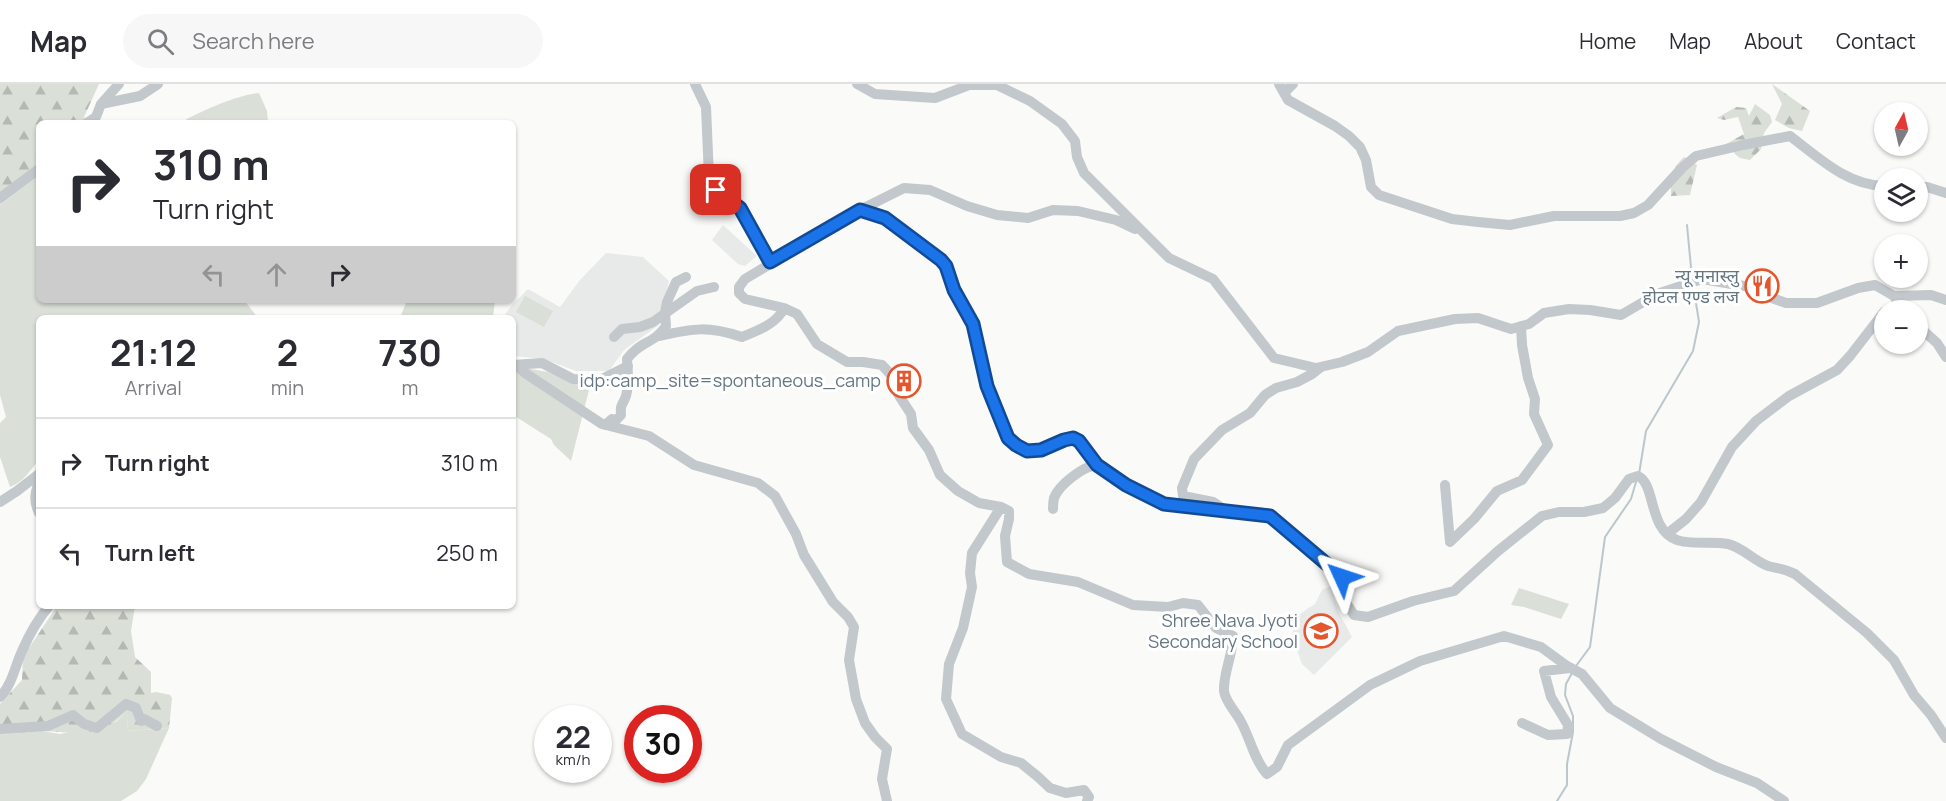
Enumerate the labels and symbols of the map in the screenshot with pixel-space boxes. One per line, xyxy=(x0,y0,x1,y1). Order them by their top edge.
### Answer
north arrow xyxy=(1874,102,1928,156)
pin xyxy=(690,164,741,215)
place label: न्यू मनास्लु होटल एण्ड लज xyxy=(1643,263,1740,308)
restaurant icon: न्यू मनास्लु होटल एण्ड लज xyxy=(1744,268,1780,304)
building icon: idp:camp_site=spontaneous_camp xyxy=(886,363,922,399)
place label: idp:camp_site=spontaneous_camp xyxy=(580,368,881,392)
position arrow xyxy=(1310,545,1374,609)
place label: Shree Nava Jyoti Secondary School xyxy=(1148,608,1298,653)
school or university icon: Shree Nava Jyoti Secondary School xyxy=(1303,613,1339,649)
speed limit sign: 30 xyxy=(624,705,702,783)

